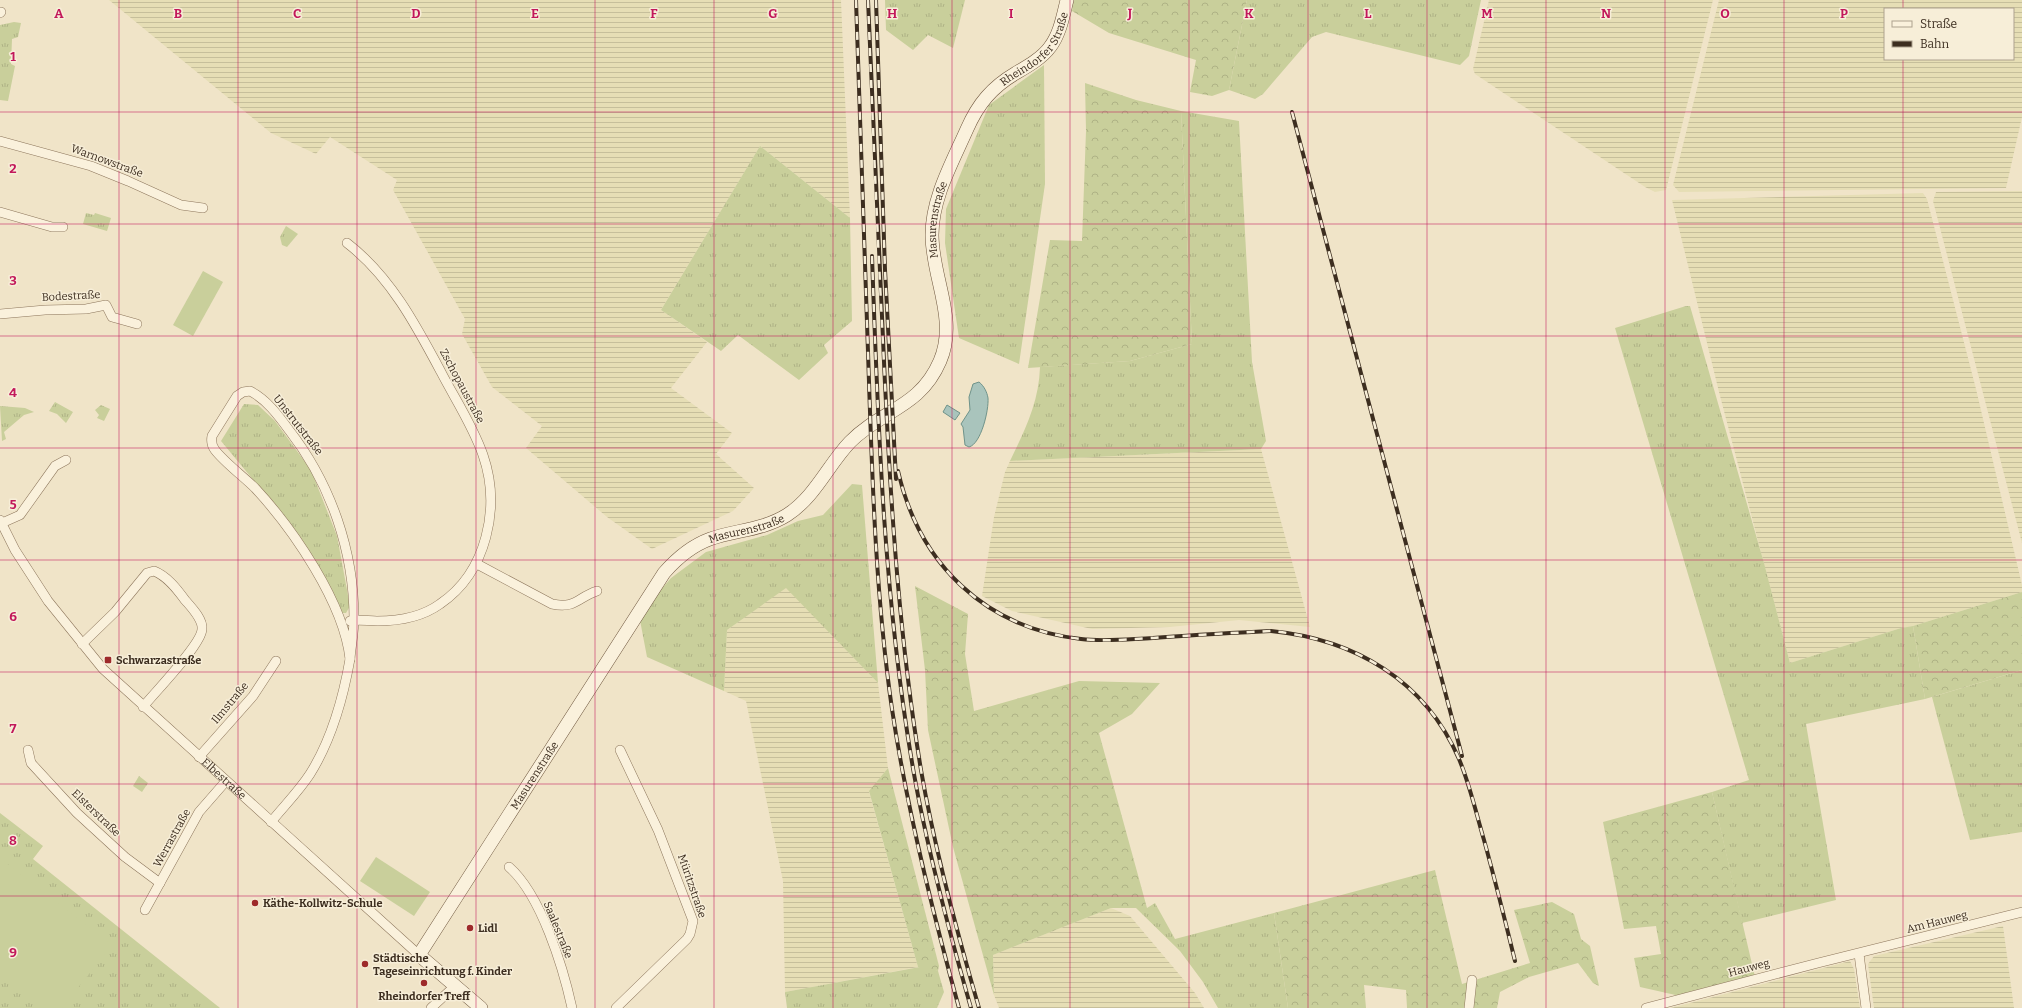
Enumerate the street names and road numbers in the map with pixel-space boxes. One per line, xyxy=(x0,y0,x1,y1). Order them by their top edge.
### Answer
street label: Rheindorfer Straße xyxy=(997,11,1070,88)
street label: Warnowstraße xyxy=(69,142,145,180)
street label: Masurenstraße xyxy=(925,179,950,259)
street label: Bodestraße xyxy=(41,288,101,304)
street label: Zschopaustraße xyxy=(437,346,487,426)
street label: Unstrutstraße xyxy=(270,392,326,458)
street label: Masurenstraße xyxy=(707,511,786,546)
street label: Ilmstraße xyxy=(209,680,251,726)
street label: Masurenstraße xyxy=(508,739,561,812)
street label: Elbestraße xyxy=(199,755,249,802)
street label: Elsterstraße xyxy=(69,787,123,839)
street label: Werrastraße xyxy=(151,807,193,869)
street label: Müritzstraße xyxy=(675,852,709,920)
street label: Saalestraße xyxy=(541,900,575,960)
street label: Am Hauweg xyxy=(1905,908,1969,936)
street label: Hauweg xyxy=(1727,956,1771,980)

